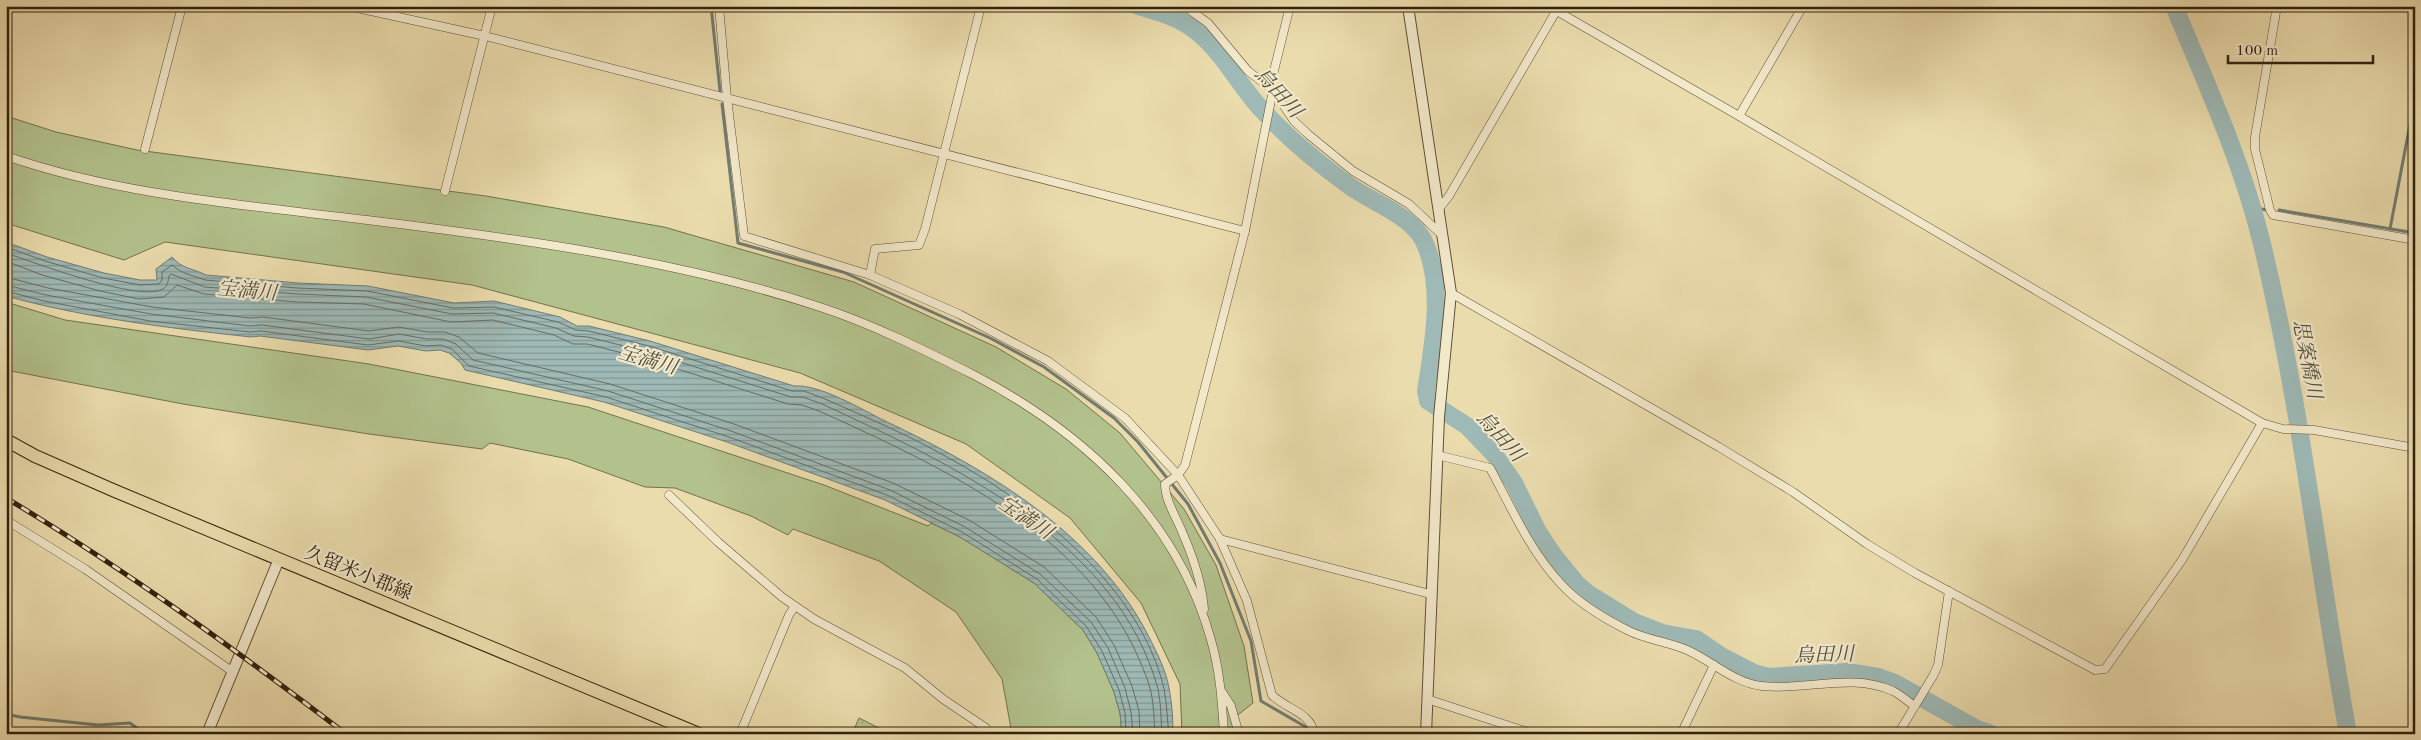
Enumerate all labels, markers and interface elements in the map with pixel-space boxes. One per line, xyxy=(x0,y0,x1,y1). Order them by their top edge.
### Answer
scale bar xyxy=(2228,32,2374,64)
text: 100 m xyxy=(2236,44,2278,59)
water label: 烏田川 xyxy=(1250,63,1308,124)
water label: 宝満川 xyxy=(216,277,280,305)
water label: 思案橋川 xyxy=(2289,318,2326,403)
water label: 宝満川 xyxy=(616,341,682,379)
water label: 烏田川 xyxy=(1472,407,1530,468)
water label: 宝満川 xyxy=(994,492,1058,545)
street label: 久留米小郡線 xyxy=(302,542,415,604)
water label: 烏田川 xyxy=(1794,643,1856,667)

